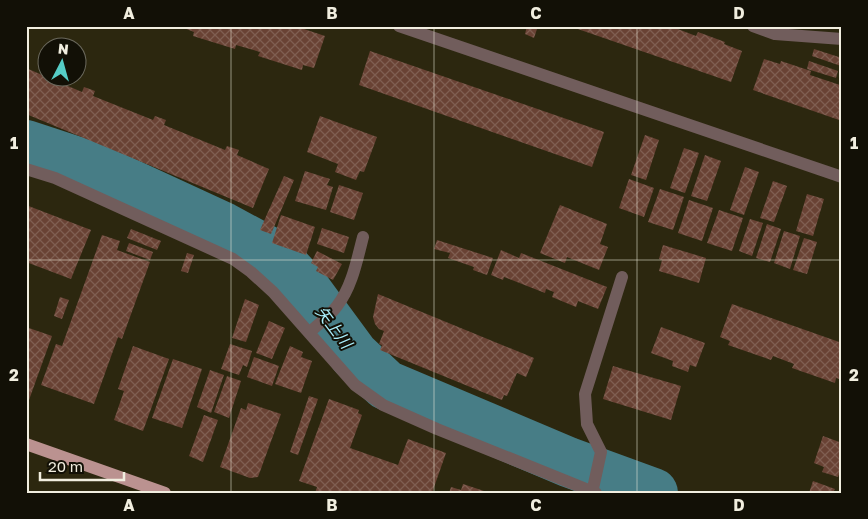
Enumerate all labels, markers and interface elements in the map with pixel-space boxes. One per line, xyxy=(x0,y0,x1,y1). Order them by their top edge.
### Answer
text: A xyxy=(123,3,135,23)
text: B xyxy=(326,3,338,23)
text: C xyxy=(530,3,542,23)
text: D xyxy=(733,3,745,23)
north arrow xyxy=(38,38,88,88)
text: N xyxy=(57,40,70,58)
text: 1 xyxy=(10,133,18,153)
text: 1 xyxy=(850,133,858,153)
water label: 矢上川 xyxy=(312,302,358,354)
text: 2 xyxy=(9,365,19,385)
text: 2 xyxy=(849,365,859,385)
scale bar xyxy=(40,449,124,481)
text: 20 m xyxy=(48,457,83,475)
text: A xyxy=(123,495,135,515)
text: B xyxy=(326,495,338,515)
text: C xyxy=(530,495,542,515)
text: D xyxy=(733,495,745,515)

